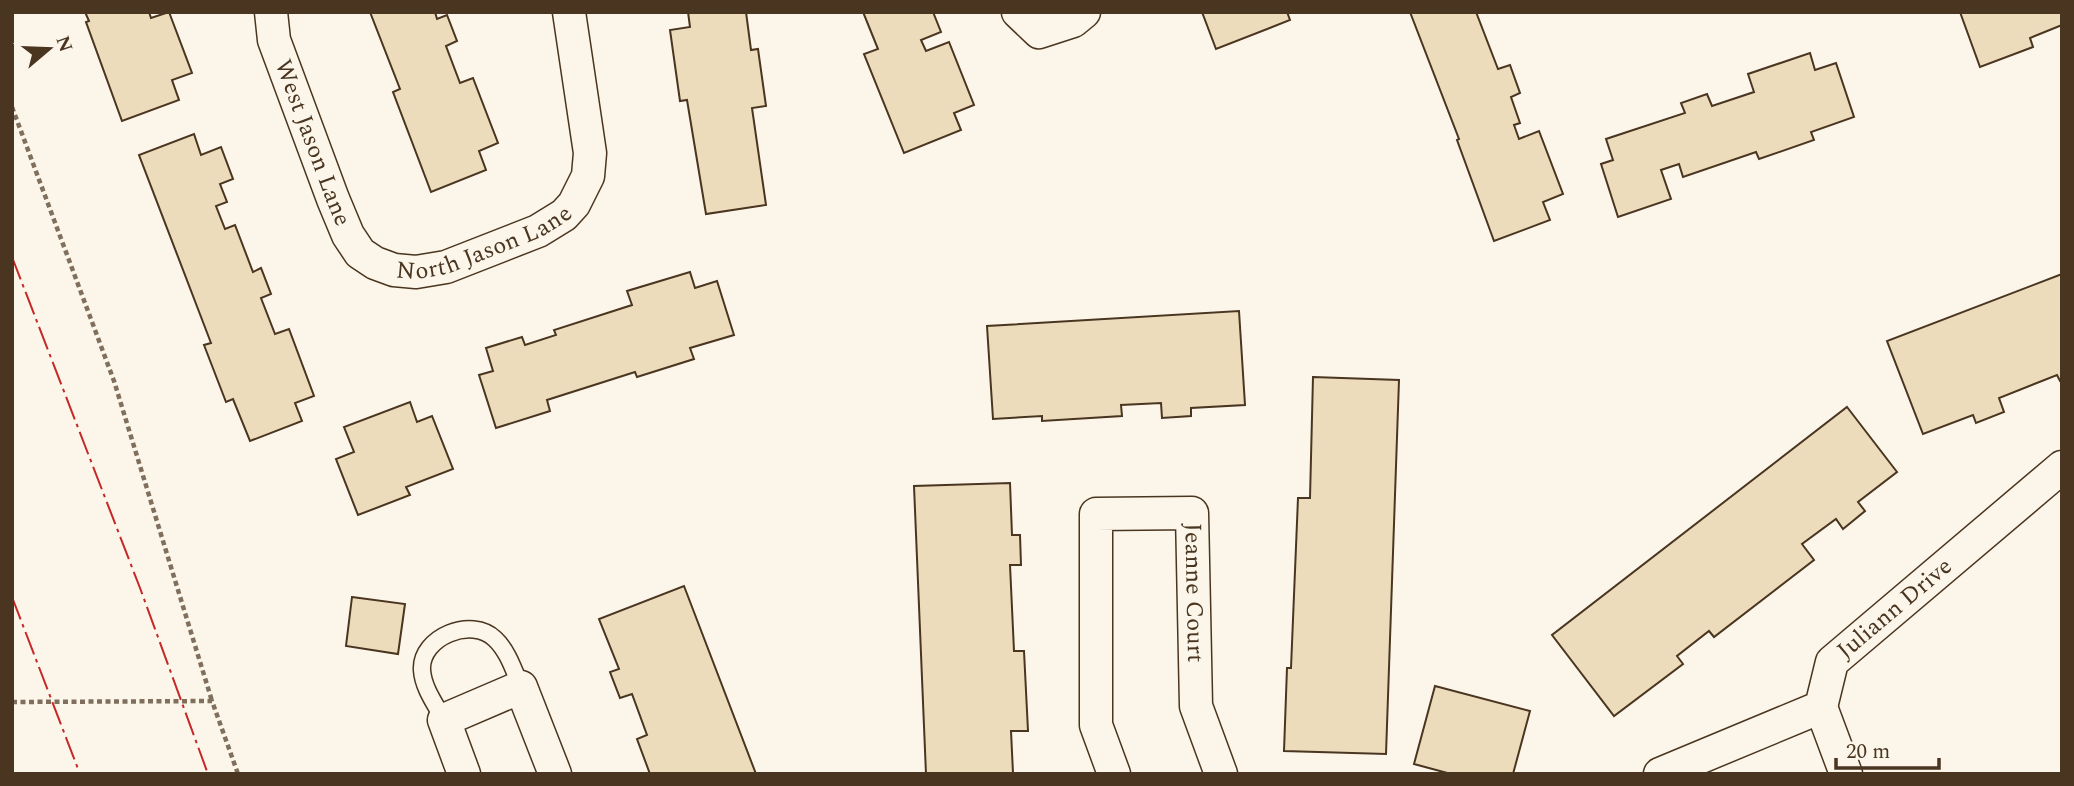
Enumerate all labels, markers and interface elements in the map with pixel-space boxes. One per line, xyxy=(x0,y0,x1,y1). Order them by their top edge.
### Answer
north arrow xyxy=(14,14,84,84)
text: N xyxy=(47,32,80,56)
street label: West Jason Lane xyxy=(265,54,360,232)
street label: North Jason Lane xyxy=(395,198,582,290)
street label: Jeanne Court xyxy=(1174,522,1213,663)
street label: Juliann Drive xyxy=(1829,549,1960,668)
scale bar xyxy=(1836,726,1939,770)
text: 20 m xyxy=(1846,736,1890,768)

